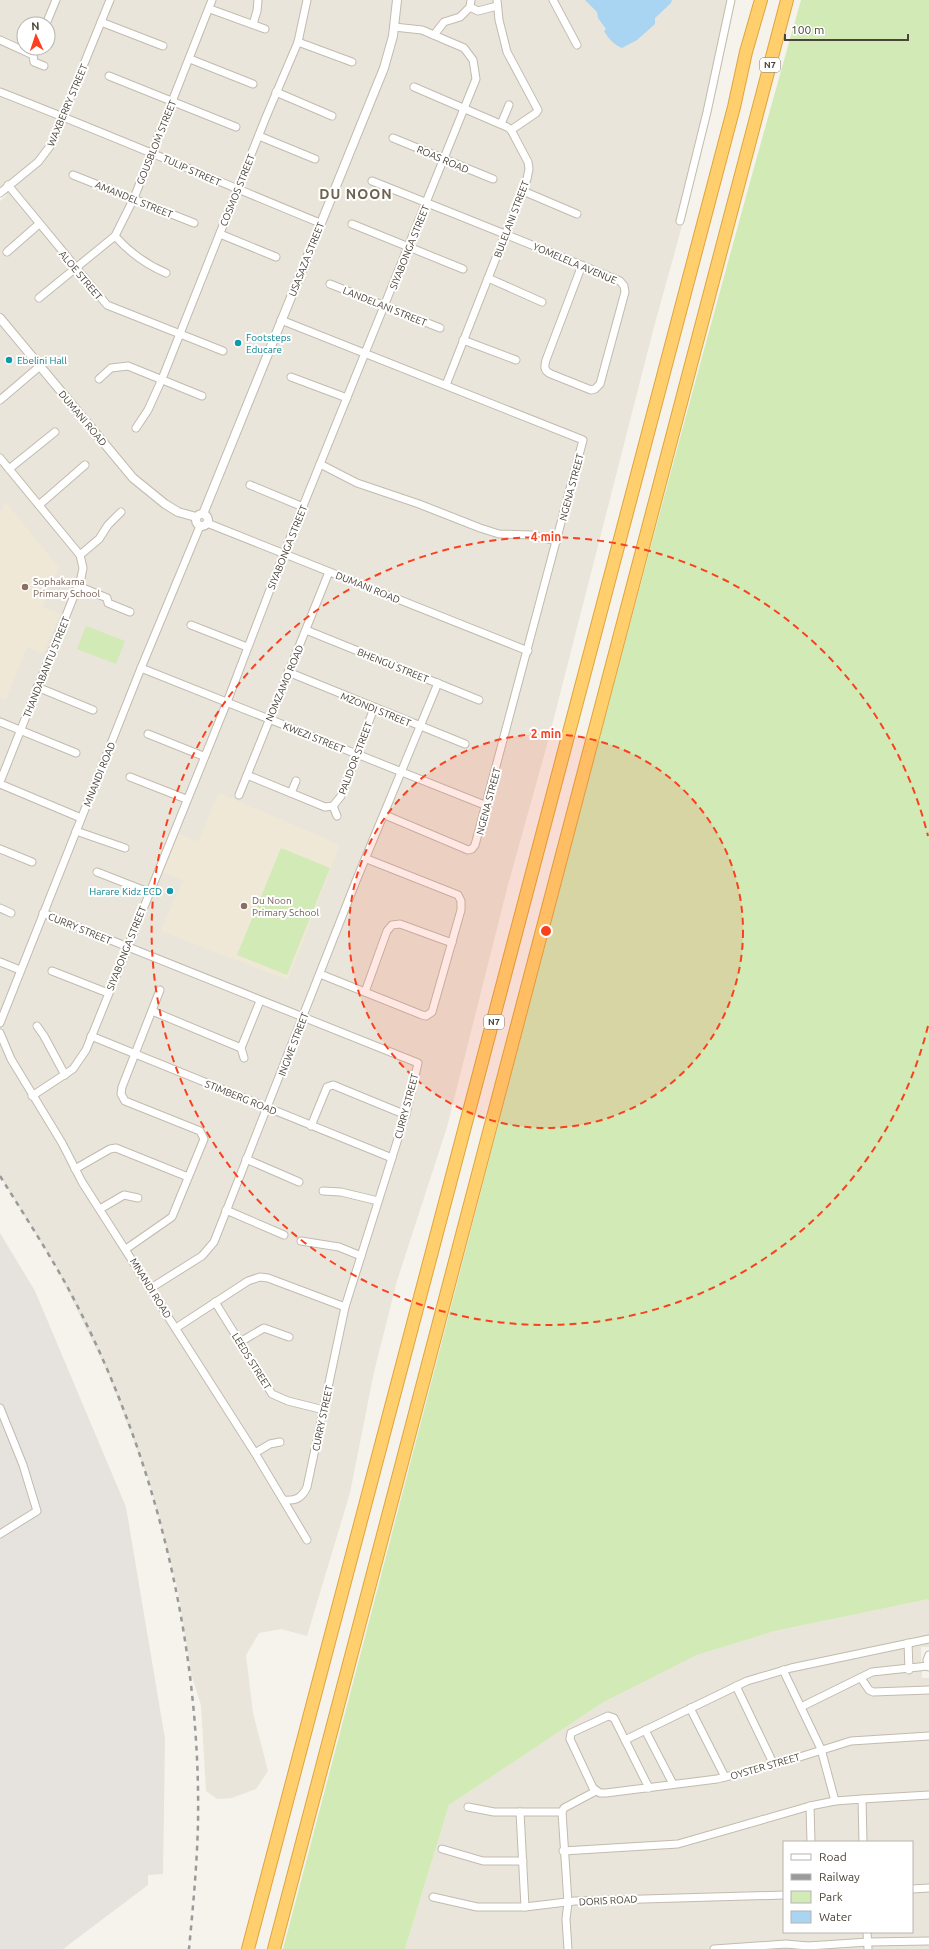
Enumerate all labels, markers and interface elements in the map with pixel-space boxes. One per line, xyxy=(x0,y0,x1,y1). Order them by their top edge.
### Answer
north arrow xyxy=(16,16,56,56)
scale bar xyxy=(785,16,908,42)
text: N xyxy=(31,20,40,32)
text: 100 m xyxy=(791,23,824,36)
road number: N7 xyxy=(760,58,780,72)
street label: WAXBERRY STREET xyxy=(45,62,90,148)
street label: GOUSBLOM STREET xyxy=(134,98,179,186)
street label: ROAS ROAD xyxy=(415,144,471,175)
street label: COSMOS STREET xyxy=(218,152,257,228)
street label: TULIP STREET xyxy=(161,153,223,188)
street label: AMANDEL STREET xyxy=(93,179,175,220)
street label: BULELANI STREET xyxy=(492,179,531,259)
district label: DU NOON xyxy=(319,186,393,202)
street label: SIYABONGA STREET xyxy=(388,203,432,291)
street label: USASAZA STREET xyxy=(287,220,327,298)
street label: YOMELELA AVENUE xyxy=(531,241,619,286)
street label: ALOE STREET xyxy=(57,249,105,302)
street label: LANDELANI STREET xyxy=(341,285,429,328)
place label: Footsteps Educare xyxy=(246,332,291,355)
marker: Footsteps Educare xyxy=(233,338,243,348)
marker: Ebelini Hall xyxy=(4,355,14,365)
place label: Ebelini Hall xyxy=(17,355,67,366)
street label: DUMANI ROAD xyxy=(56,389,109,448)
street label: NGENA STREET xyxy=(557,452,586,522)
street label: SIYABONGA STREET xyxy=(266,503,310,591)
text: 4 min xyxy=(531,530,561,543)
street label: DUMANI ROAD xyxy=(334,570,402,605)
place label: Sophakama Primary School xyxy=(33,576,100,599)
marker: Sophakama Primary School xyxy=(20,582,30,592)
street label: THANDABANTU STREET xyxy=(21,615,72,719)
street label: NOMZAMO ROAD xyxy=(263,643,306,723)
street label: BHENGU STREET xyxy=(356,646,430,685)
street label: MZONDI STREET xyxy=(339,690,413,729)
street label: KWEZI STREET xyxy=(281,720,347,755)
street label: PALIDOR STREET xyxy=(337,720,375,796)
text: 2 min xyxy=(531,727,561,740)
street label: MNANDI ROAD xyxy=(81,740,117,808)
street label: NGENA STREET xyxy=(474,766,503,836)
place label: Harare Kidz ECD xyxy=(89,886,162,897)
marker: Harare Kidz ECD xyxy=(165,886,175,896)
place label: Du Noon Primary School xyxy=(252,895,319,918)
marker: Du Noon Primary School xyxy=(239,901,249,911)
street label: SIYABONGA STREET xyxy=(105,904,149,992)
street label: CURRY STREET xyxy=(47,911,113,946)
centre of rings xyxy=(539,924,553,938)
street label: INGWE STREET xyxy=(276,1010,311,1078)
road number: N7 xyxy=(484,1015,504,1029)
street label: CURRY STREET xyxy=(392,1072,421,1140)
street label: STIMBERG ROAD xyxy=(203,1078,278,1117)
street label: MNANDI ROAD xyxy=(128,1256,173,1320)
street label: LEEDS STREET xyxy=(230,1331,274,1392)
street label: CURRY STREET xyxy=(310,1384,335,1452)
street label: OYSTER STREET xyxy=(729,1751,802,1782)
legend xyxy=(783,1841,913,1933)
text: Road xyxy=(819,1850,847,1863)
text: Railway xyxy=(819,1870,860,1883)
text: Park xyxy=(819,1890,843,1903)
street label: DORIS ROAD xyxy=(578,1893,638,1908)
text: Water xyxy=(819,1910,852,1923)

